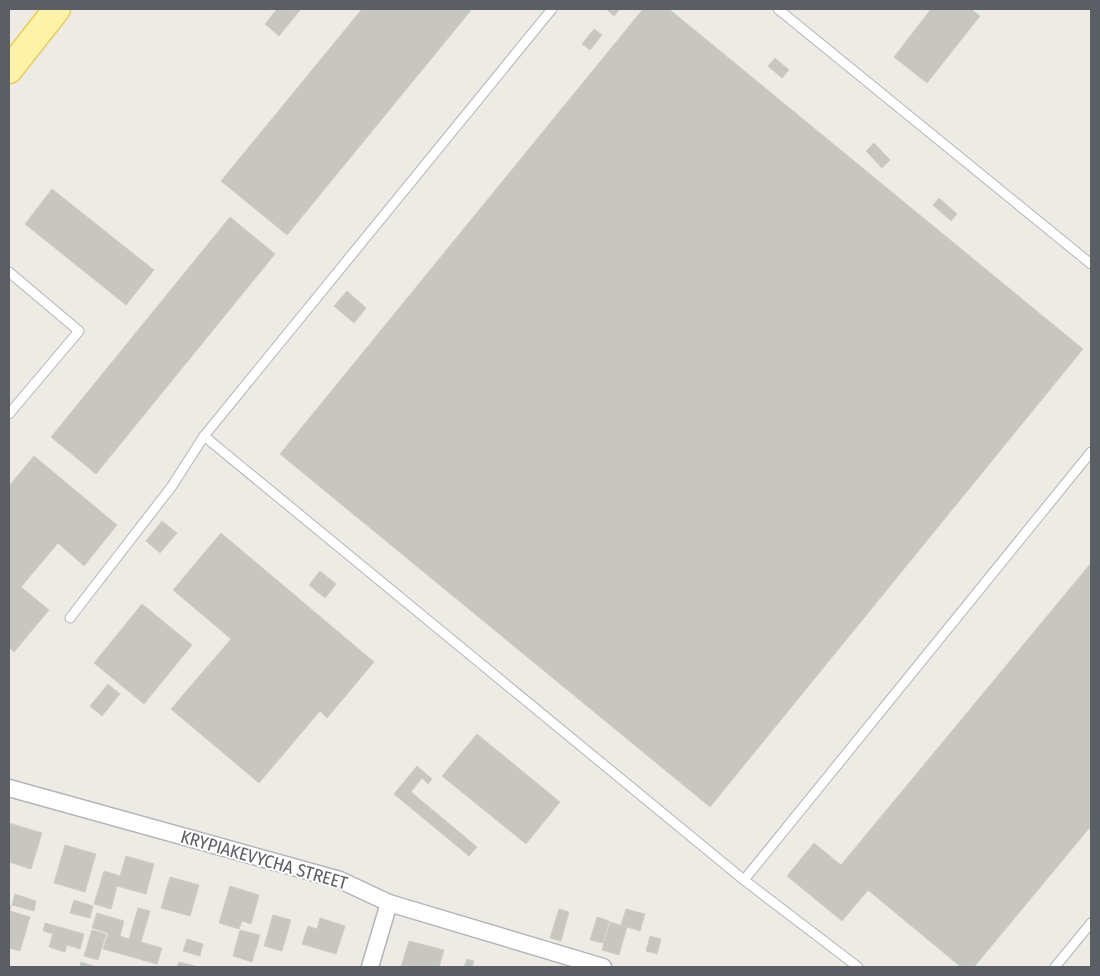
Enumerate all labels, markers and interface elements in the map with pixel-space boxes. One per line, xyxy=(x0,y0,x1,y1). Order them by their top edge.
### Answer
street label: KRYPIAKEVYCHA STREET xyxy=(178,826,351,895)

